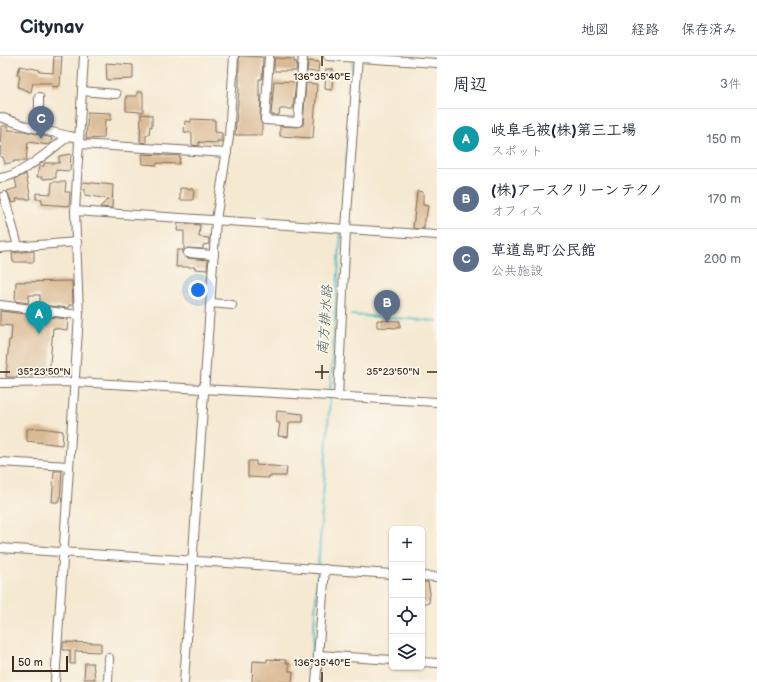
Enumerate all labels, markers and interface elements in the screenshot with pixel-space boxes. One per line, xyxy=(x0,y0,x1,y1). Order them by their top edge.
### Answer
text: Citynav xyxy=(20,16,84,39)
text: 地図 xyxy=(581,21,609,38)
text: 経路 xyxy=(631,21,659,38)
text: 保存済み xyxy=(681,21,737,38)
text: 136°35'40"E xyxy=(294,71,351,83)
text: 周辺 xyxy=(453,75,487,95)
text: 3件 xyxy=(720,76,741,92)
pin: C xyxy=(28,106,54,139)
text: 岐阜毛被(株)第三工場 xyxy=(491,121,637,140)
text: A xyxy=(462,131,470,147)
text: 150 m xyxy=(707,131,741,147)
text: スポット xyxy=(491,143,543,159)
text: (株)アースクリーンテクノ xyxy=(491,181,663,200)
text: B xyxy=(461,191,471,207)
text: 170 m xyxy=(708,191,741,207)
text: オフィス xyxy=(491,203,543,219)
text: 草道島町公民館 xyxy=(491,241,596,260)
text: C xyxy=(461,251,471,267)
text: 200 m xyxy=(704,251,741,267)
text: 公共施設 xyxy=(491,263,543,279)
your location xyxy=(188,280,208,300)
water label: 南方排水路 xyxy=(314,283,336,356)
pin: B xyxy=(374,290,400,323)
pin: A xyxy=(26,301,52,334)
text: 35°23'50"N xyxy=(17,366,71,378)
text: 35°23'50"N xyxy=(366,366,420,378)
map controls xyxy=(389,526,425,670)
button: + xyxy=(389,526,425,562)
button: − xyxy=(389,562,425,598)
button: locate xyxy=(389,598,425,634)
button: layers xyxy=(389,634,425,670)
scale bar xyxy=(12,654,68,673)
text: 50 m xyxy=(18,656,43,669)
text: 136°35'40"E xyxy=(294,657,351,669)

